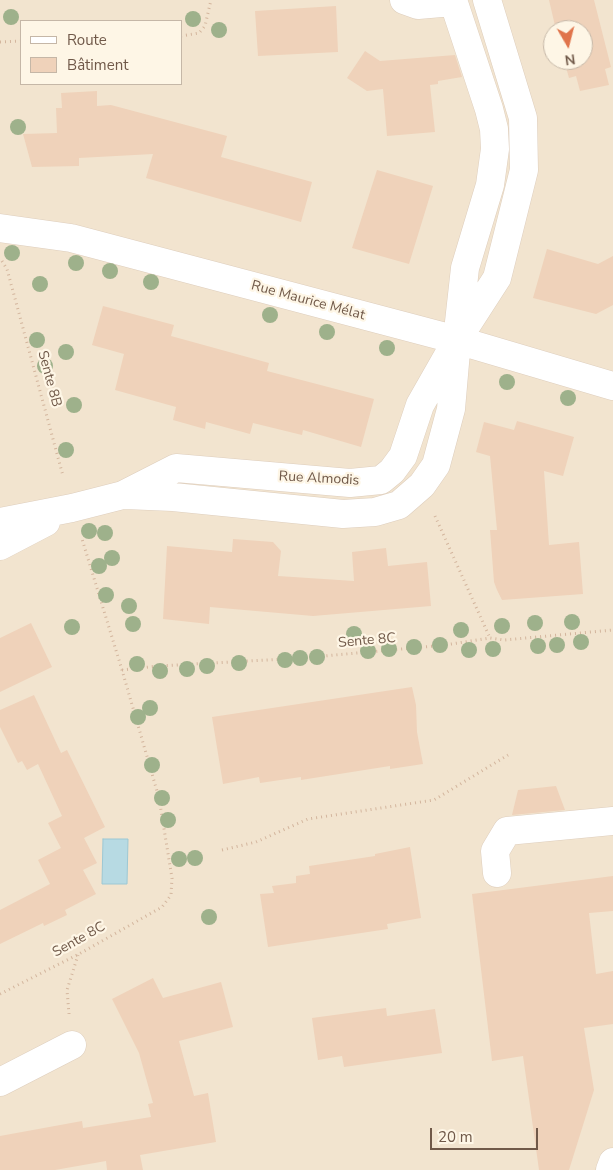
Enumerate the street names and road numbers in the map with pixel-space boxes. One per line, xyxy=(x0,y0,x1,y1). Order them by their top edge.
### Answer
street label: Rue Maurice Mélat xyxy=(249,278,367,324)
street label: Sente 8B xyxy=(33,349,65,409)
street label: Rue Almodis xyxy=(278,469,360,489)
street label: Sente 8C xyxy=(338,630,396,652)
street label: Sente 8C xyxy=(50,919,108,961)

